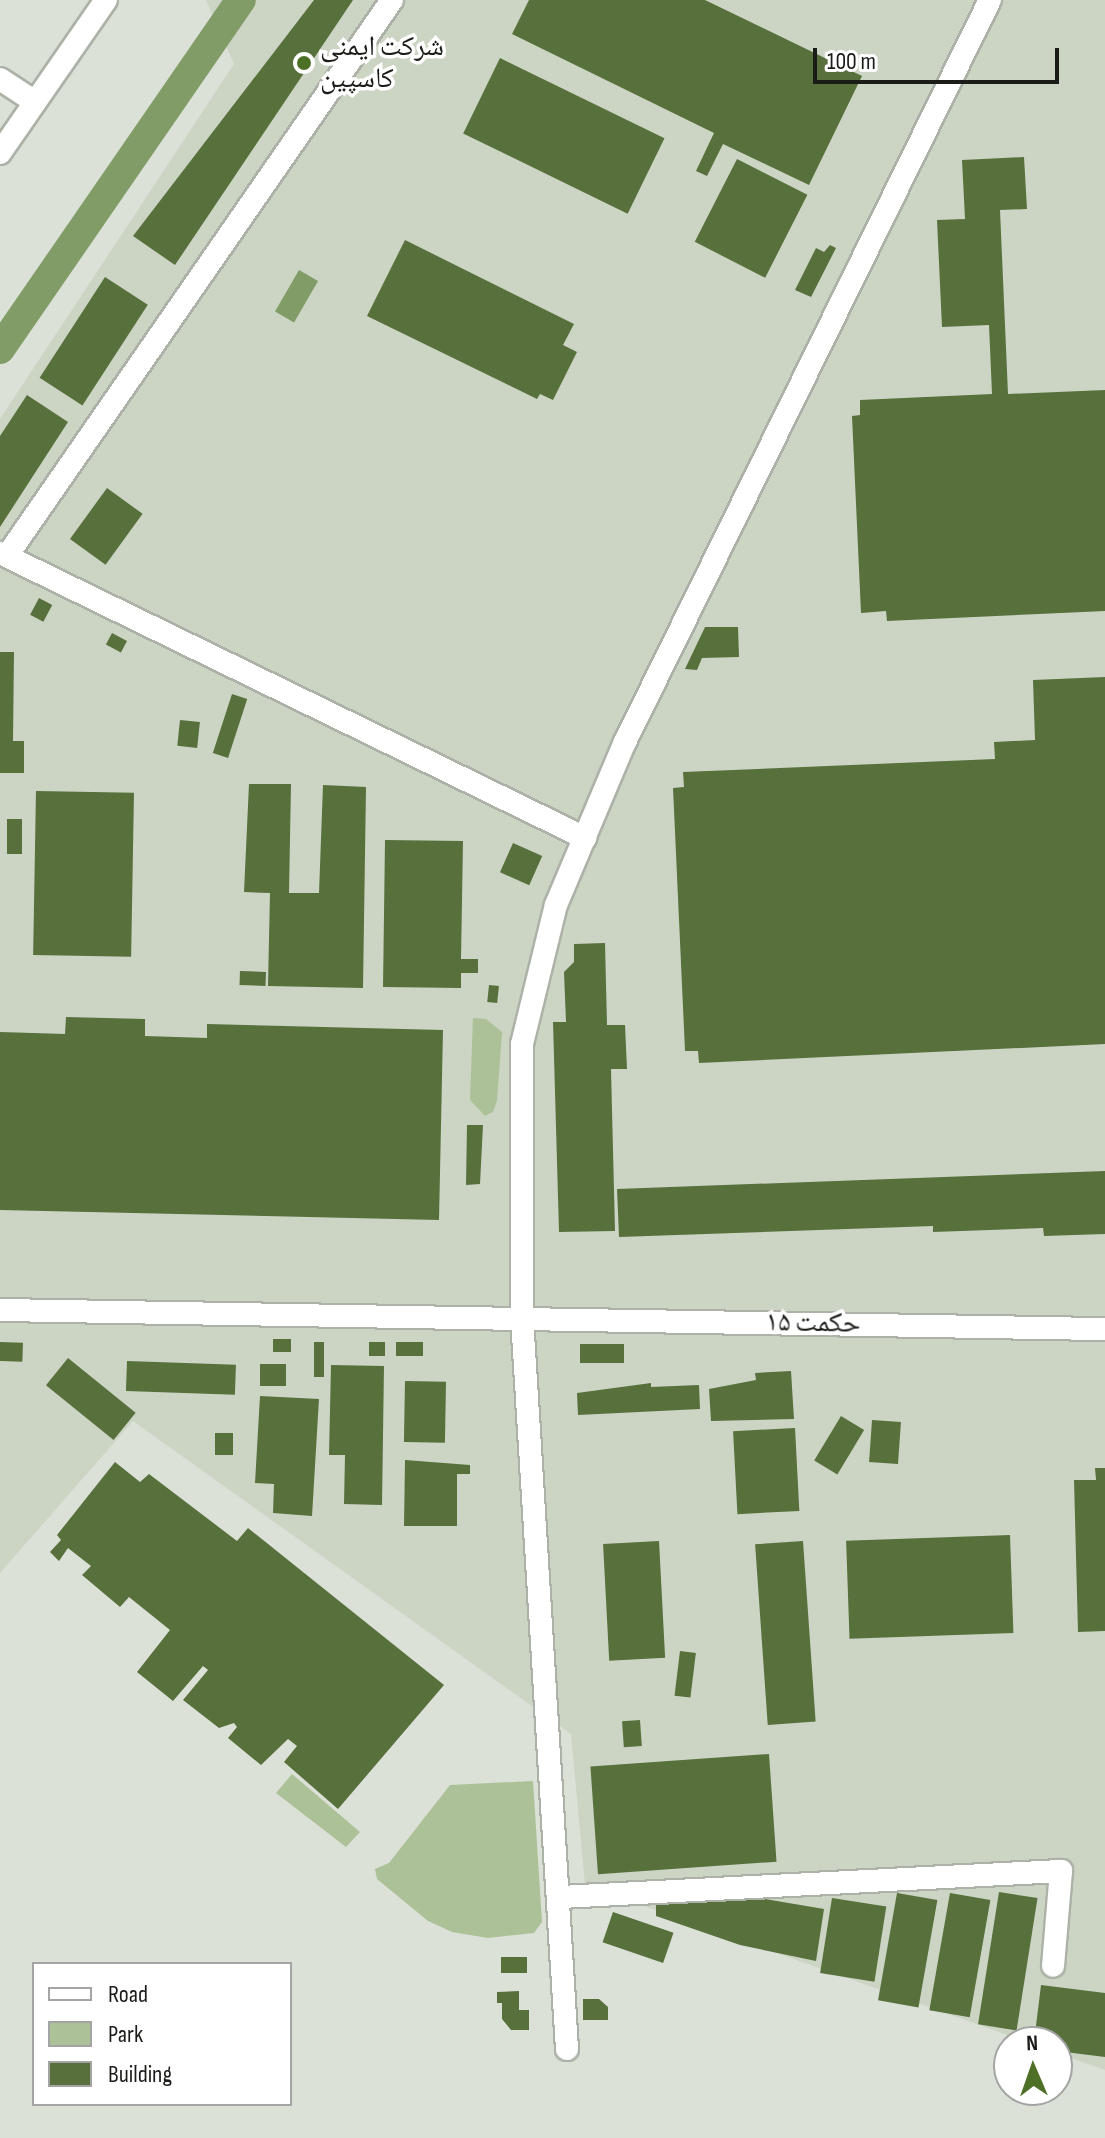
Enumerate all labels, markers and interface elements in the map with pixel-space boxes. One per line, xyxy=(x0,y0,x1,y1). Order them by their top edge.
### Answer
place label: شرکت ایمنی کاسپین xyxy=(320,30,444,96)
scale bar xyxy=(817,32,1063,82)
text: 100 m xyxy=(827,47,876,76)
marker: شرکت ایمنی کاسپین xyxy=(295,54,313,72)
street label: حکمت ۱۵ xyxy=(765,1305,861,1341)
legend xyxy=(32,1962,292,2106)
text: Road xyxy=(108,1980,148,2009)
text: Park xyxy=(108,2020,143,2049)
north arrow xyxy=(993,2026,1073,2106)
text: N xyxy=(1026,2030,1039,2057)
text: Building xyxy=(108,2060,172,2089)

